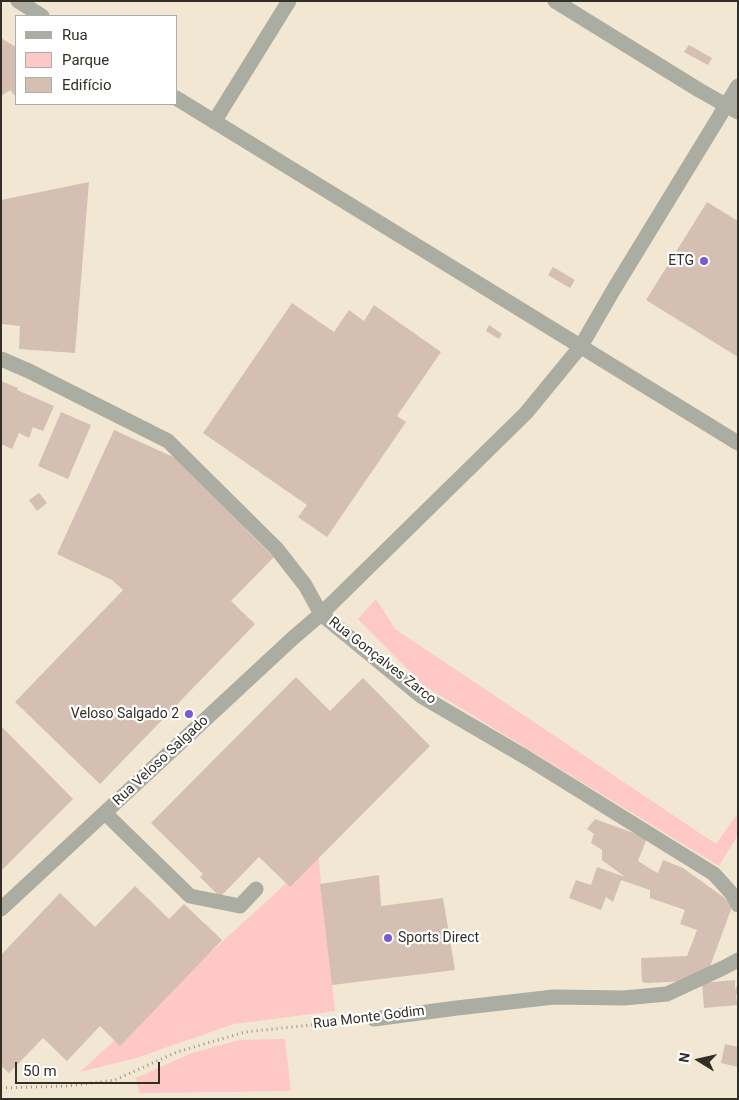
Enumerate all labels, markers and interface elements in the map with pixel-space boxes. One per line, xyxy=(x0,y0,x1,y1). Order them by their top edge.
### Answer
legend xyxy=(15,15,178,105)
text: Rua xyxy=(62,26,88,44)
text: Parque xyxy=(62,51,109,69)
text: Edifício xyxy=(62,76,111,94)
place label: ETG xyxy=(668,253,694,269)
marker: ETG xyxy=(698,255,710,267)
street label: Rua Gonçalves Zarco xyxy=(325,614,439,708)
place label: Veloso Salgado 2 xyxy=(71,706,179,722)
marker: Veloso Salgado 2 xyxy=(183,708,195,720)
street label: Rua Veloso Salgado xyxy=(110,712,212,810)
place label: Sports Direct xyxy=(398,930,479,946)
marker: Sports Direct xyxy=(382,932,394,944)
street label: Rua Monte Godim xyxy=(312,1003,426,1033)
north arrow xyxy=(674,1035,724,1085)
text: N xyxy=(675,1051,693,1064)
scale bar xyxy=(18,1052,162,1084)
text: 50 m xyxy=(23,1062,57,1080)

